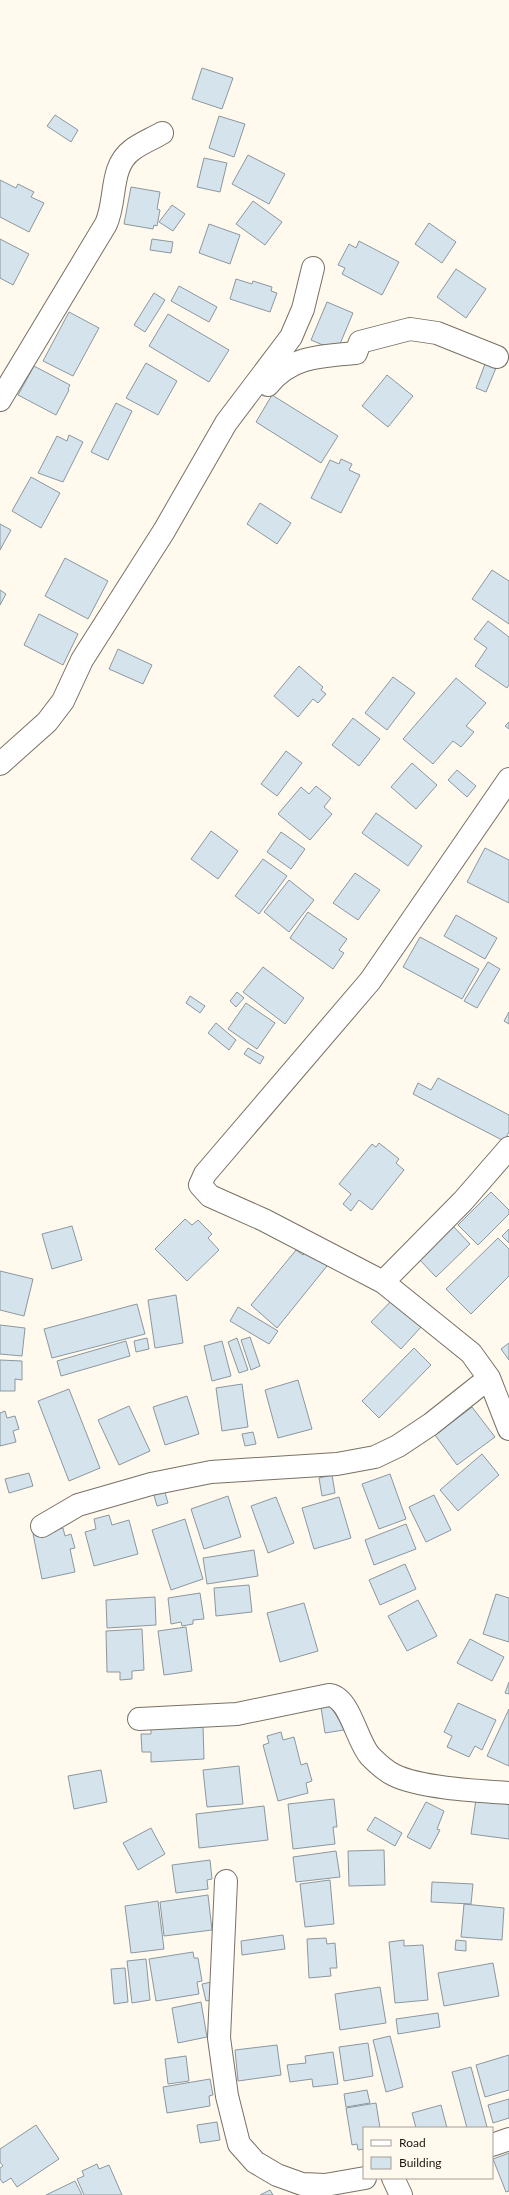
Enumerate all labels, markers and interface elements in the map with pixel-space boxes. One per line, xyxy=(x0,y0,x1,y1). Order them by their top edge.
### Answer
legend xyxy=(363,2127,493,2179)
text: Road xyxy=(399,2135,426,2150)
text: Building xyxy=(399,2155,442,2170)

